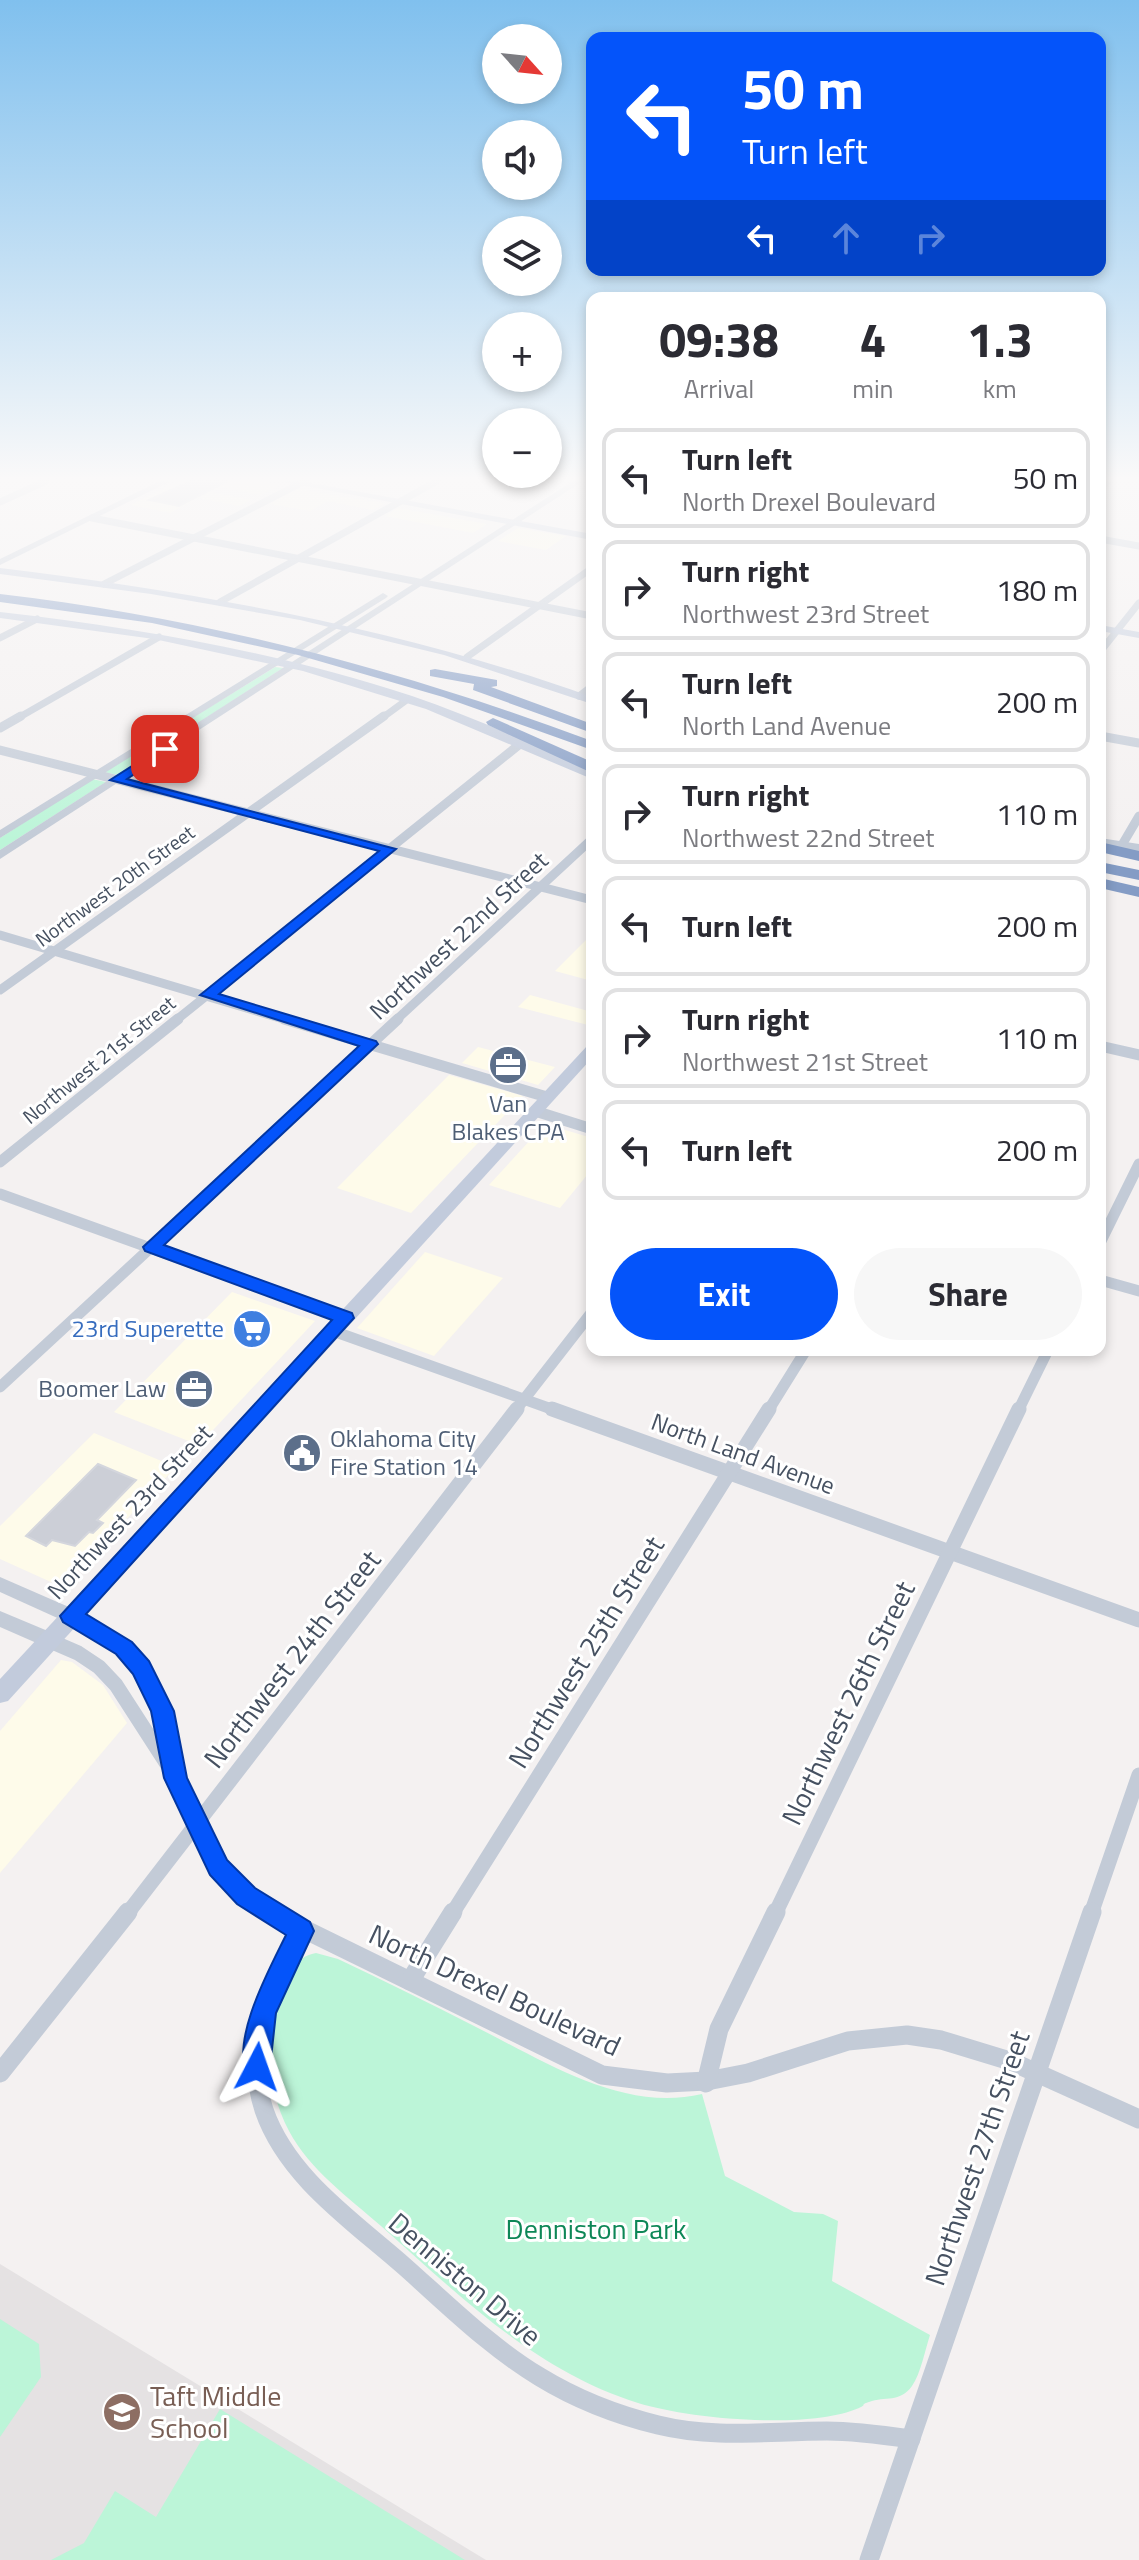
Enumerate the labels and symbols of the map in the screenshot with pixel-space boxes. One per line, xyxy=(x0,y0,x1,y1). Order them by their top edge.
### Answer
north arrow xyxy=(482,24,562,104)
pin xyxy=(131,715,199,783)
street label: Northwest 20th Street xyxy=(28,817,201,954)
street label: Northwest 22nd Street xyxy=(361,842,556,1028)
street label: Northwest 21st Street xyxy=(15,988,182,1131)
office icon: Van Blakes CPA xyxy=(487,1044,529,1086)
place label: Van Blakes CPA xyxy=(452,1085,564,1149)
supermarket icon: 23rd Superette xyxy=(231,1308,273,1350)
place label: 23rd Superette xyxy=(72,1310,224,1346)
office icon: Boomer Law xyxy=(173,1368,215,1410)
place label: Boomer Law xyxy=(38,1370,166,1406)
street label: North Land Avenue xyxy=(646,1403,840,1503)
street label: Northwest 23rd Street xyxy=(38,1415,221,1607)
place label: Oklahoma City Fire Station 14 xyxy=(330,1420,478,1484)
public building icon: Oklahoma City Fire Station 14 xyxy=(281,1432,323,1474)
street label: Northwest 25th Street xyxy=(497,1527,675,1776)
street label: Northwest 24th Street xyxy=(193,1540,391,1777)
street label: Northwest 26th Street xyxy=(770,1573,925,1832)
street label: North Drexel Boulevard xyxy=(362,1912,628,2067)
position arrow xyxy=(215,2025,299,2109)
street label: Northwest 27th Street xyxy=(913,2025,1040,2291)
street label: Denniston Drive xyxy=(379,2202,551,2356)
park label: Denniston Park xyxy=(506,2207,686,2250)
place label: Taft Middle School xyxy=(150,2374,281,2449)
school or university icon: Taft Middle School xyxy=(101,2391,143,2433)

